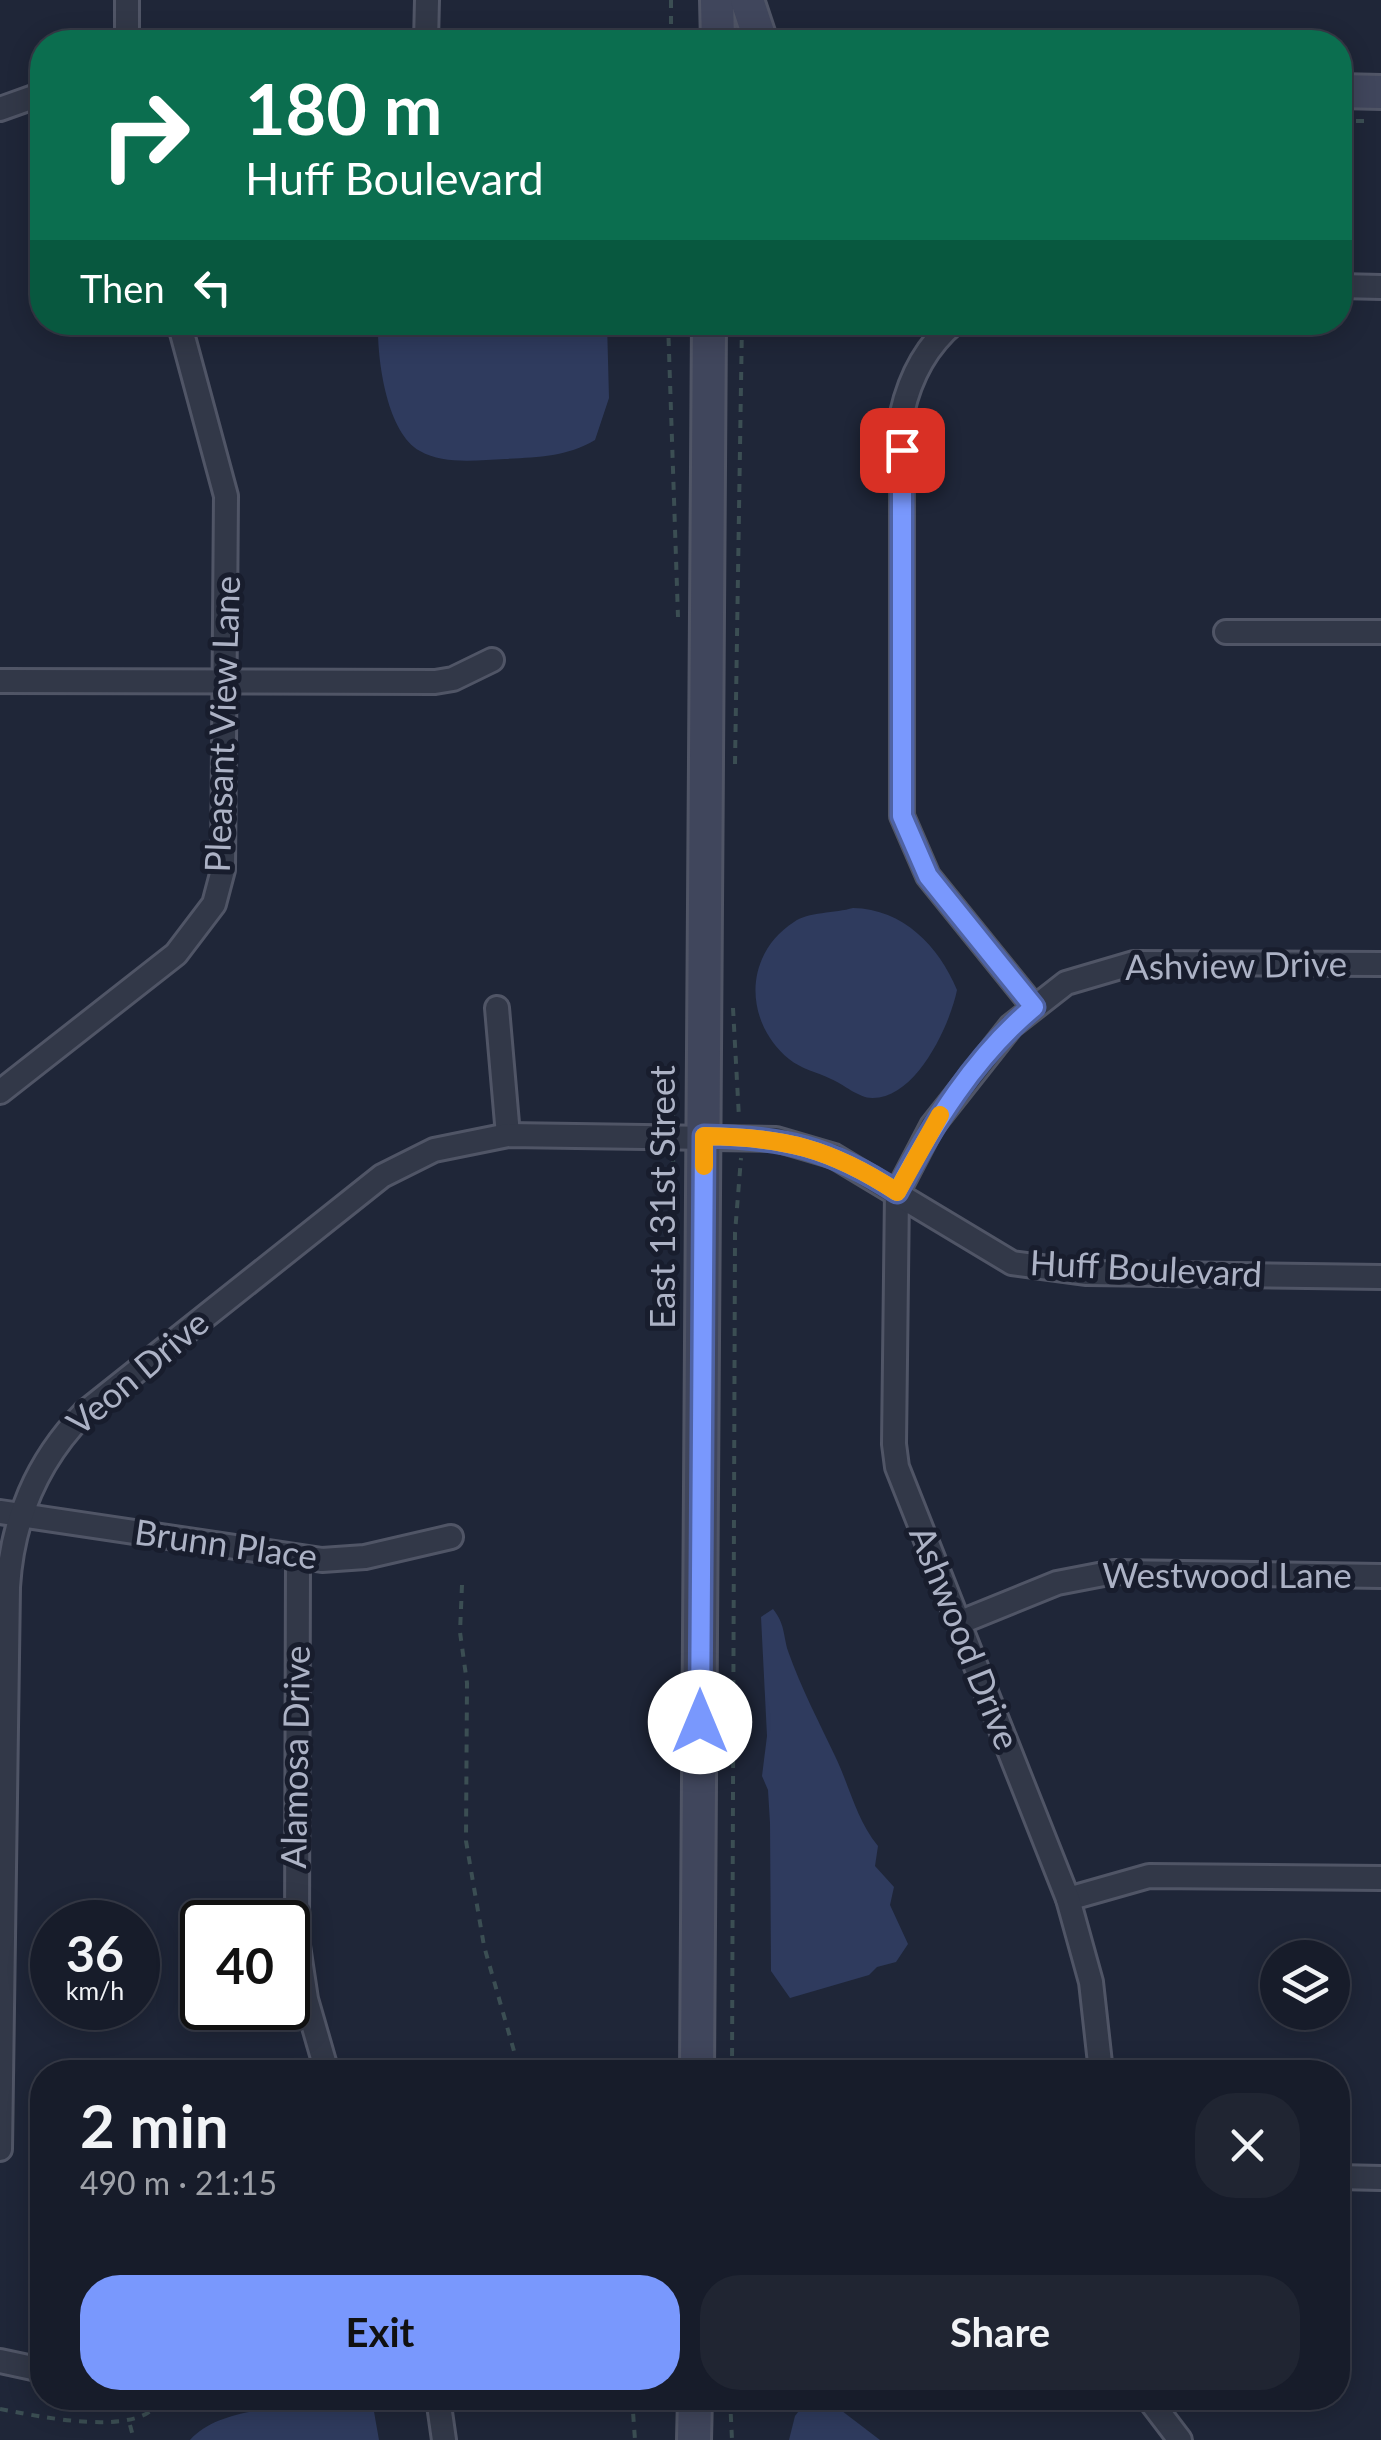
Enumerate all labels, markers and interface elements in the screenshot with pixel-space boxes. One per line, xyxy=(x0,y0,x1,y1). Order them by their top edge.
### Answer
text: 180 m xyxy=(245,66,442,150)
icon: right xyxy=(80,70,210,200)
text: Huff Boulevard xyxy=(245,151,544,205)
icon: left xyxy=(185,260,240,315)
text: Then xyxy=(80,265,165,311)
pin xyxy=(860,408,945,493)
icon: arrive xyxy=(875,423,930,478)
street label: Pleasant View Lane xyxy=(195,575,247,873)
street label: Ashview Drive xyxy=(1125,941,1347,987)
street label: East 131st Street xyxy=(640,1065,682,1329)
street label: Huff Boulevard xyxy=(1029,1240,1263,1294)
street label: Veon Drive xyxy=(58,1300,216,1443)
street label: Brunn Place xyxy=(132,1509,320,1577)
street label: Ashwood Drive xyxy=(902,1519,1030,1755)
street label: Westwood Lane xyxy=(1102,1553,1352,1595)
street label: Alamosa Drive xyxy=(271,1645,317,1869)
position arrow xyxy=(648,1670,752,1774)
speed limit sign: 40 xyxy=(180,1900,310,2030)
text: 36 xyxy=(66,1923,124,1983)
map controls xyxy=(1260,1940,1350,2030)
button: layers xyxy=(1260,1940,1350,2030)
text: km/h xyxy=(66,1975,124,2005)
text: 2 min xyxy=(80,2089,229,2161)
button: close xyxy=(1195,2093,1300,2198)
text: 490 m · 21:15 xyxy=(80,2163,277,2202)
button: Exit xyxy=(80,2275,680,2390)
button: Share xyxy=(700,2275,1300,2390)

